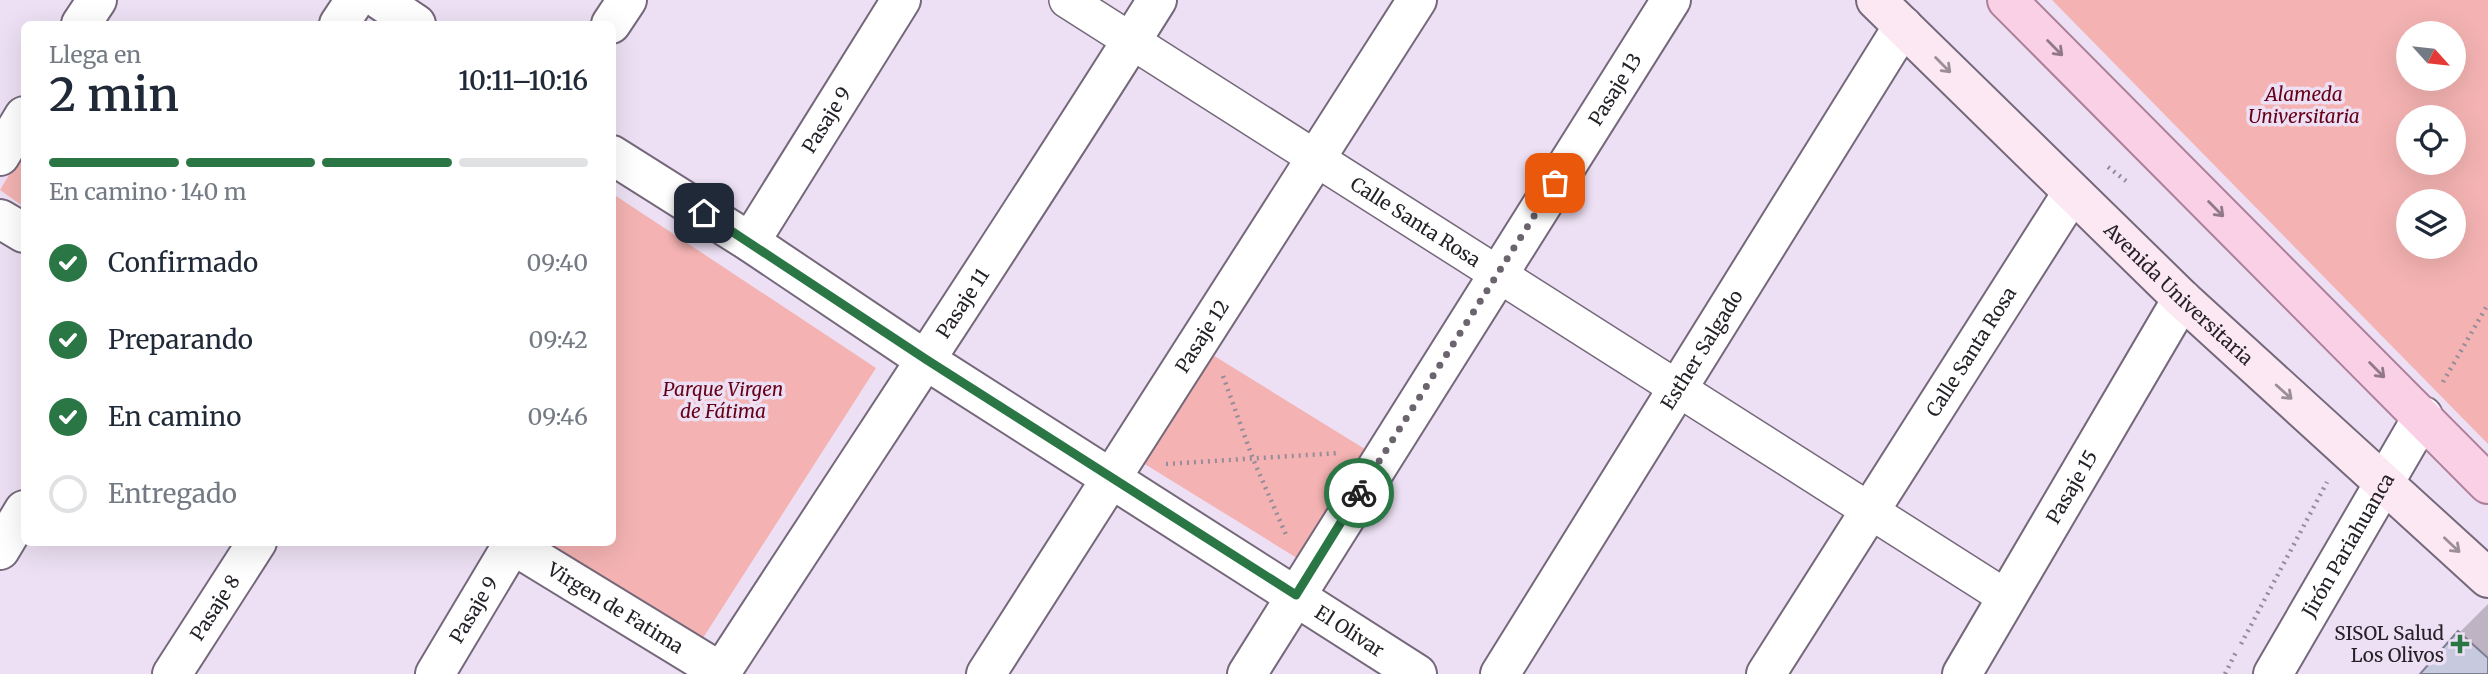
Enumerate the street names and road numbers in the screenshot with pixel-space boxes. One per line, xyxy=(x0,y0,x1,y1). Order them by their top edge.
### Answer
street label: Pasaje 13 xyxy=(1583,48,1647,130)
street label: Pasaje 9 xyxy=(797,82,856,157)
street label: Calle Santa Rosa xyxy=(1346,171,1485,272)
street label: Avenida Universitaria xyxy=(2098,217,2258,370)
street label: Pasaje 11 xyxy=(931,263,994,343)
street label: Calle Santa Rosa xyxy=(1921,282,2021,421)
street label: Esther Salgado xyxy=(1655,285,1748,414)
street label: Pasaje 12 xyxy=(1170,295,1234,377)
street label: Pasaje 15 xyxy=(2041,446,2103,528)
street label: Jirón Pariahuanca xyxy=(2296,469,2399,622)
street label: Virgen de Fatima xyxy=(542,557,688,658)
street label: Pasaje 8 xyxy=(185,570,245,645)
street label: Pasaje 9 xyxy=(444,572,503,647)
street label: El Olivar xyxy=(1311,600,1389,662)

